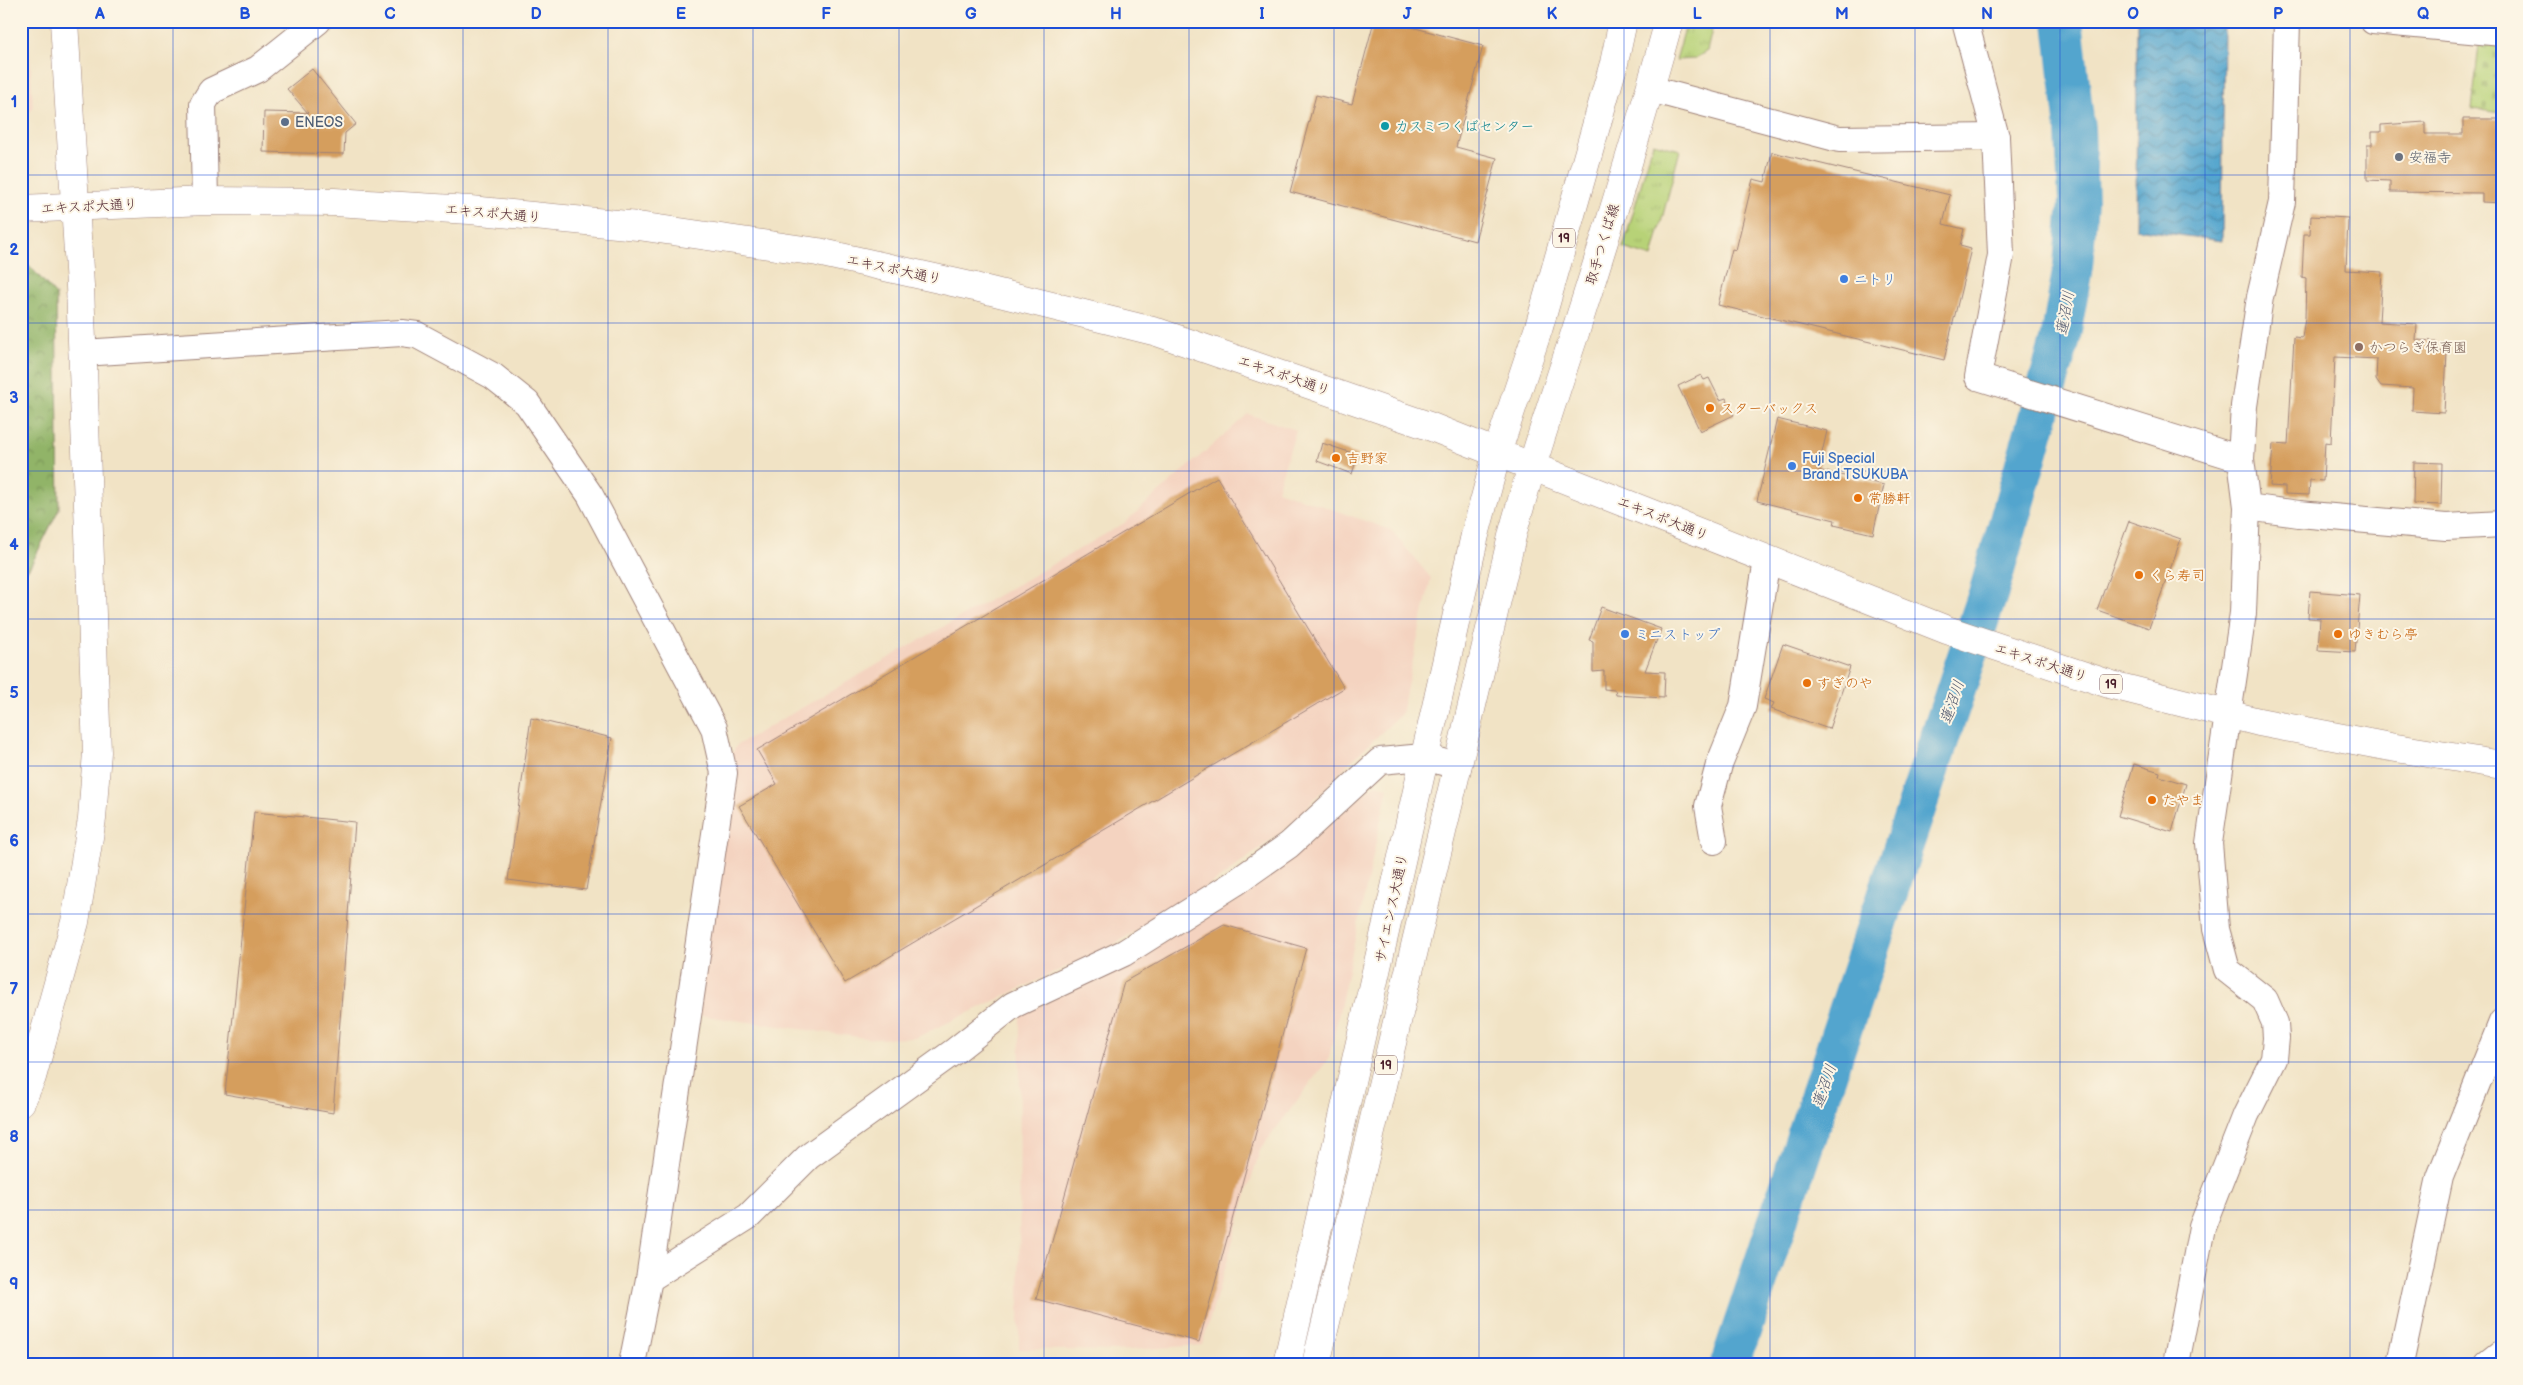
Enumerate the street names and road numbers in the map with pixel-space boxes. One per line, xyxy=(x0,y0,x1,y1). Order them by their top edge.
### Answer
street label: エキスポ大通り xyxy=(40,195,138,218)
street label: エキスポ大通り xyxy=(444,201,542,226)
street label: 取手つくば線 xyxy=(1582,201,1623,287)
road number: 19 xyxy=(1553,228,1575,248)
street label: エキスポ大通り xyxy=(845,251,943,288)
street label: エキスポ大通り xyxy=(1235,352,1333,399)
street label: エキスポ大通り xyxy=(1615,492,1711,545)
street label: エキスポ大通り xyxy=(1992,639,2090,686)
road number: 19 xyxy=(2100,674,2122,694)
street label: サイエンス大通り xyxy=(1372,852,1411,964)
road number: 19 xyxy=(1375,1056,1397,1074)

